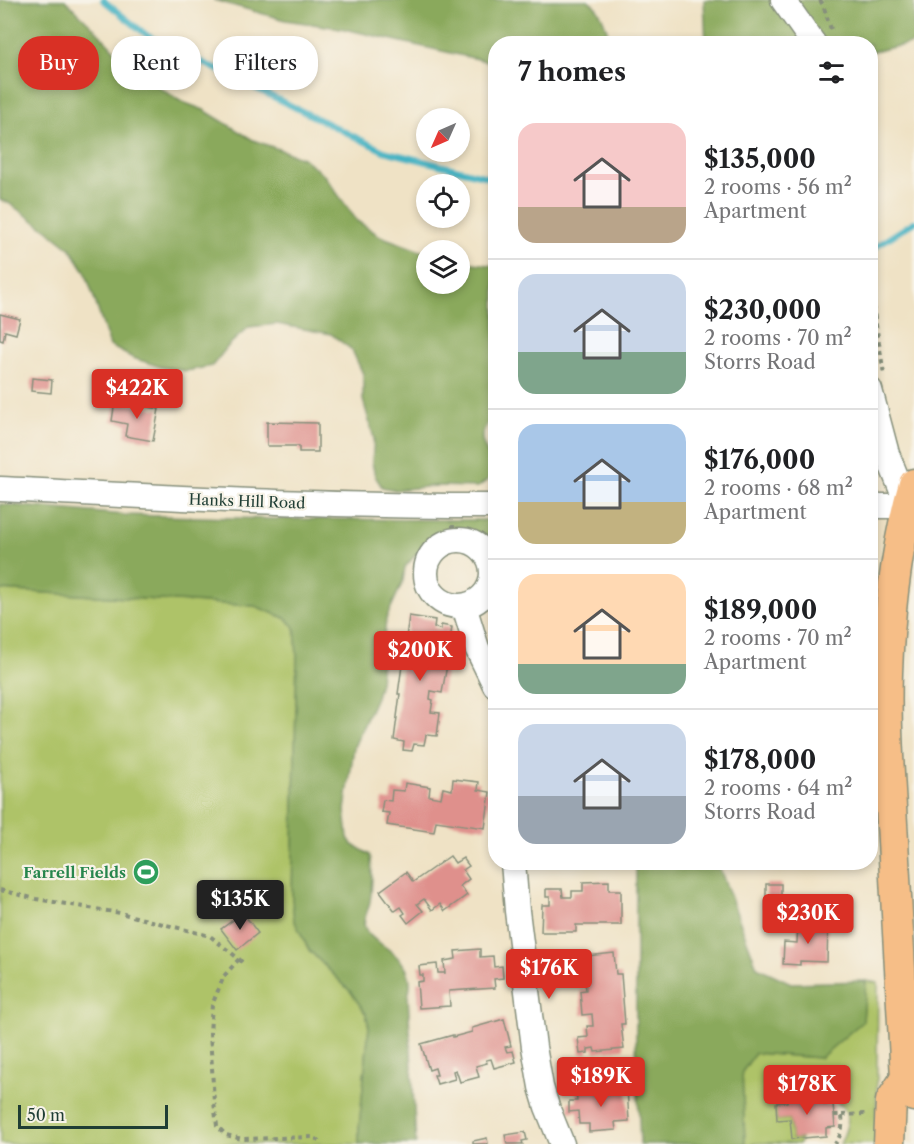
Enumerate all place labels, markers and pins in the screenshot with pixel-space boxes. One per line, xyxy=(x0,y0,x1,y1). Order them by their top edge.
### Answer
pin: $422K xyxy=(95,369,179,420)
pin: $200K xyxy=(378,631,462,682)
sports icon: Farrell Fields xyxy=(131,857,161,887)
place label: Farrell Fields xyxy=(23,863,126,882)
pin: $135K xyxy=(198,880,282,931)
pin: $230K xyxy=(766,894,850,945)
pin: $176K xyxy=(507,949,591,1000)
pin: $189K xyxy=(559,1057,643,1108)
pin: $178K xyxy=(765,1065,849,1116)

